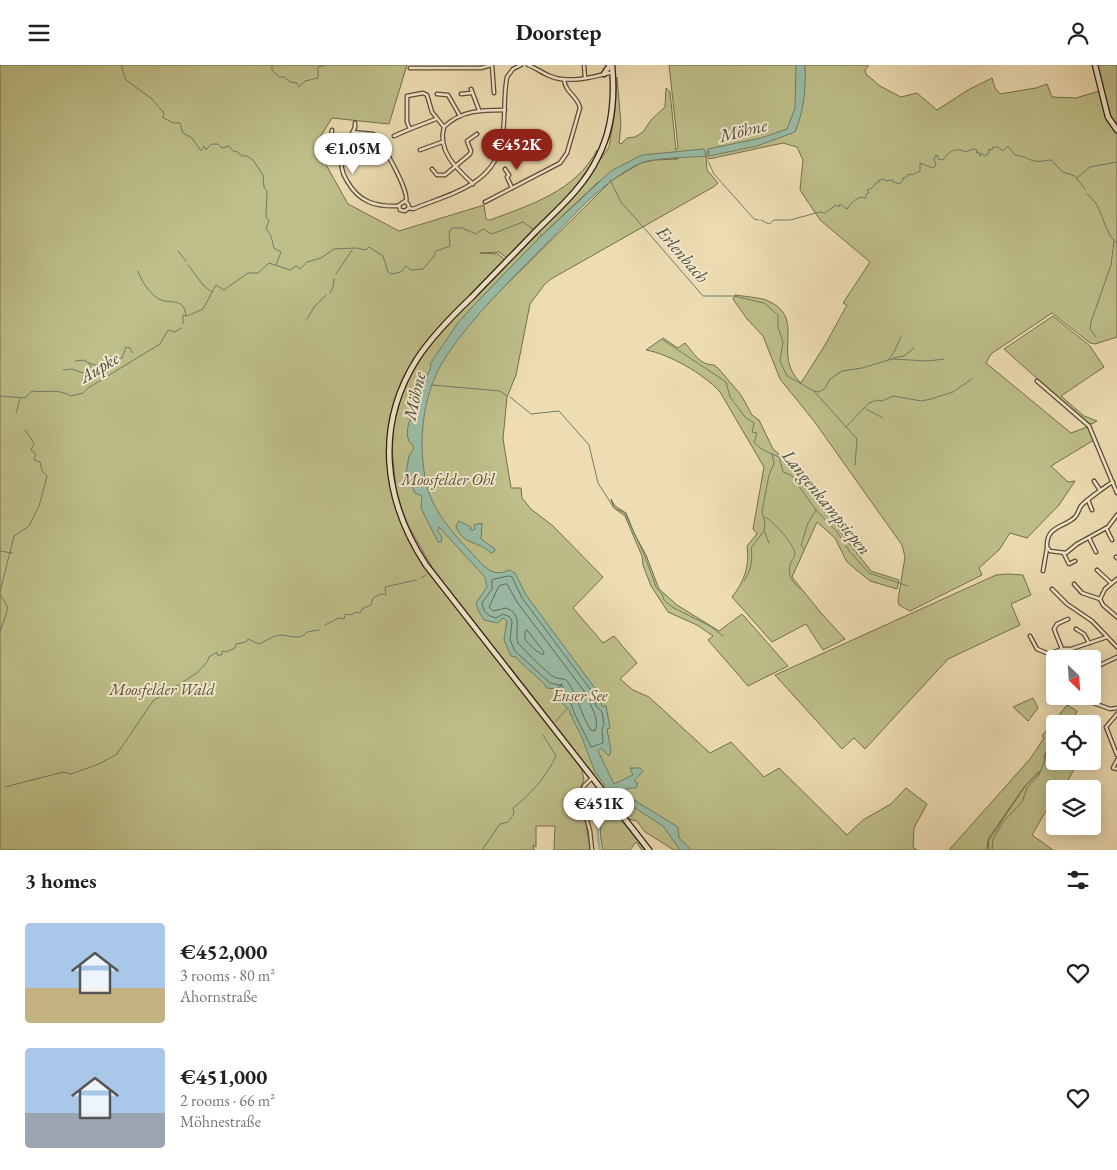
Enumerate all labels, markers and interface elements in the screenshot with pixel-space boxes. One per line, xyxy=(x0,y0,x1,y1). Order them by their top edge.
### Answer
text: Doorstep xyxy=(516,18,601,47)
icon: menu xyxy=(25,19,53,47)
icon: person xyxy=(1064,19,1092,47)
water label: Möhne xyxy=(716,113,770,147)
pin: €452K xyxy=(482,129,552,171)
pin: €1.05M xyxy=(312,133,394,175)
text: €452K xyxy=(492,134,542,155)
text: €1.05M xyxy=(325,138,381,159)
water label: Erlenbach xyxy=(651,220,714,288)
water label: Aupke xyxy=(73,346,124,390)
water label: Möhne xyxy=(397,369,430,423)
water label: Langenkampsiepen xyxy=(776,444,877,560)
park label: Moosfelder Ohl xyxy=(400,469,495,490)
north arrow xyxy=(1046,650,1101,705)
map controls xyxy=(1046,650,1101,835)
park label: Moosfelder Wald xyxy=(108,679,215,700)
park label: Enser See xyxy=(551,685,608,706)
button: locate xyxy=(1046,715,1101,770)
button: layers xyxy=(1046,780,1101,835)
pin: €451K xyxy=(564,787,634,830)
text: €451K xyxy=(574,793,624,814)
icon: filters xyxy=(1064,866,1092,894)
text: 3 homes xyxy=(25,867,97,894)
text: €452,000 xyxy=(180,938,267,965)
icon: home xyxy=(65,943,125,1003)
icon: heart xyxy=(1064,959,1092,987)
text: 3 rooms · 80 m² xyxy=(180,965,275,986)
text: Ahornstraße xyxy=(180,986,257,1007)
text: €451,000 xyxy=(180,1063,267,1090)
icon: home xyxy=(65,1068,125,1128)
icon: heart xyxy=(1064,1084,1092,1112)
text: 2 rooms · 66 m² xyxy=(180,1090,275,1111)
text: Möhnestraße xyxy=(180,1111,261,1132)

